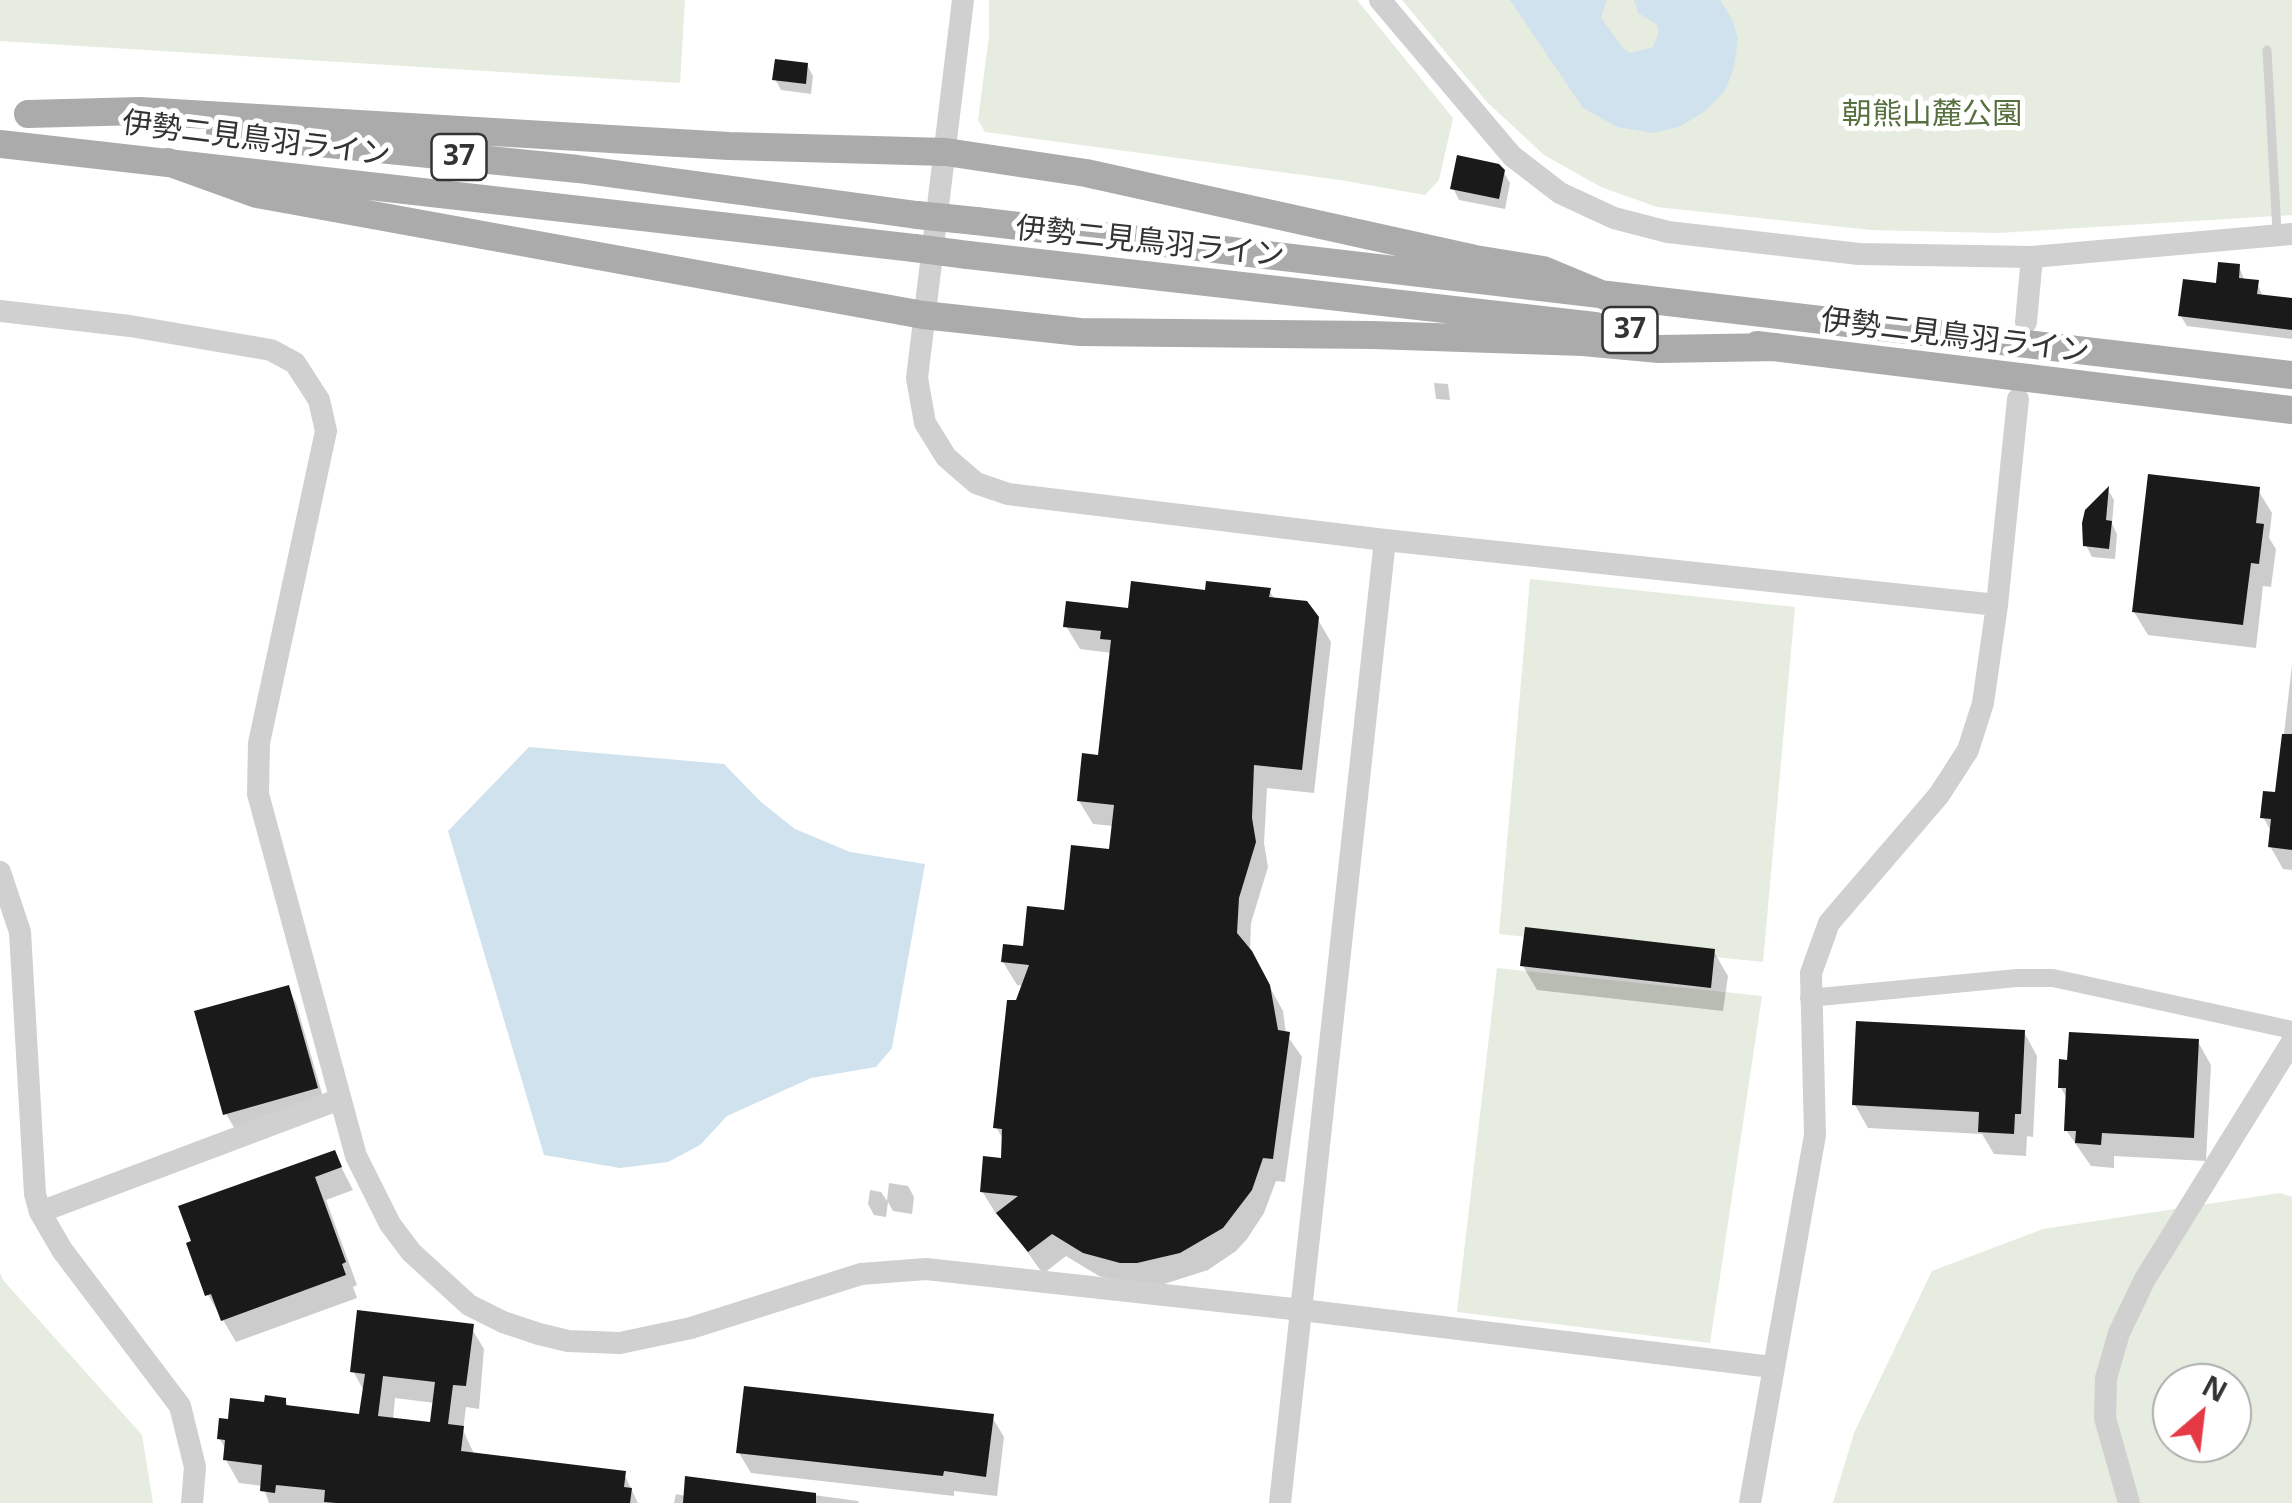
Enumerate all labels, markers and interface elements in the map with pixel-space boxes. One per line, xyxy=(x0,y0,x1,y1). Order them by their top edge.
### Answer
park label: 朝熊山麓公園 xyxy=(1842,97,2022,133)
street label: 伊勢二見鳥羽ライン xyxy=(120,106,392,174)
road number: 37 xyxy=(432,134,486,180)
street label: 伊勢二見鳥羽ライン xyxy=(1014,211,1286,275)
street label: 伊勢二見鳥羽ライン xyxy=(1819,303,2091,371)
road number: 37 xyxy=(1602,307,1658,353)
north arrow xyxy=(2152,1363,2252,1463)
text: N xyxy=(2196,1366,2234,1410)

